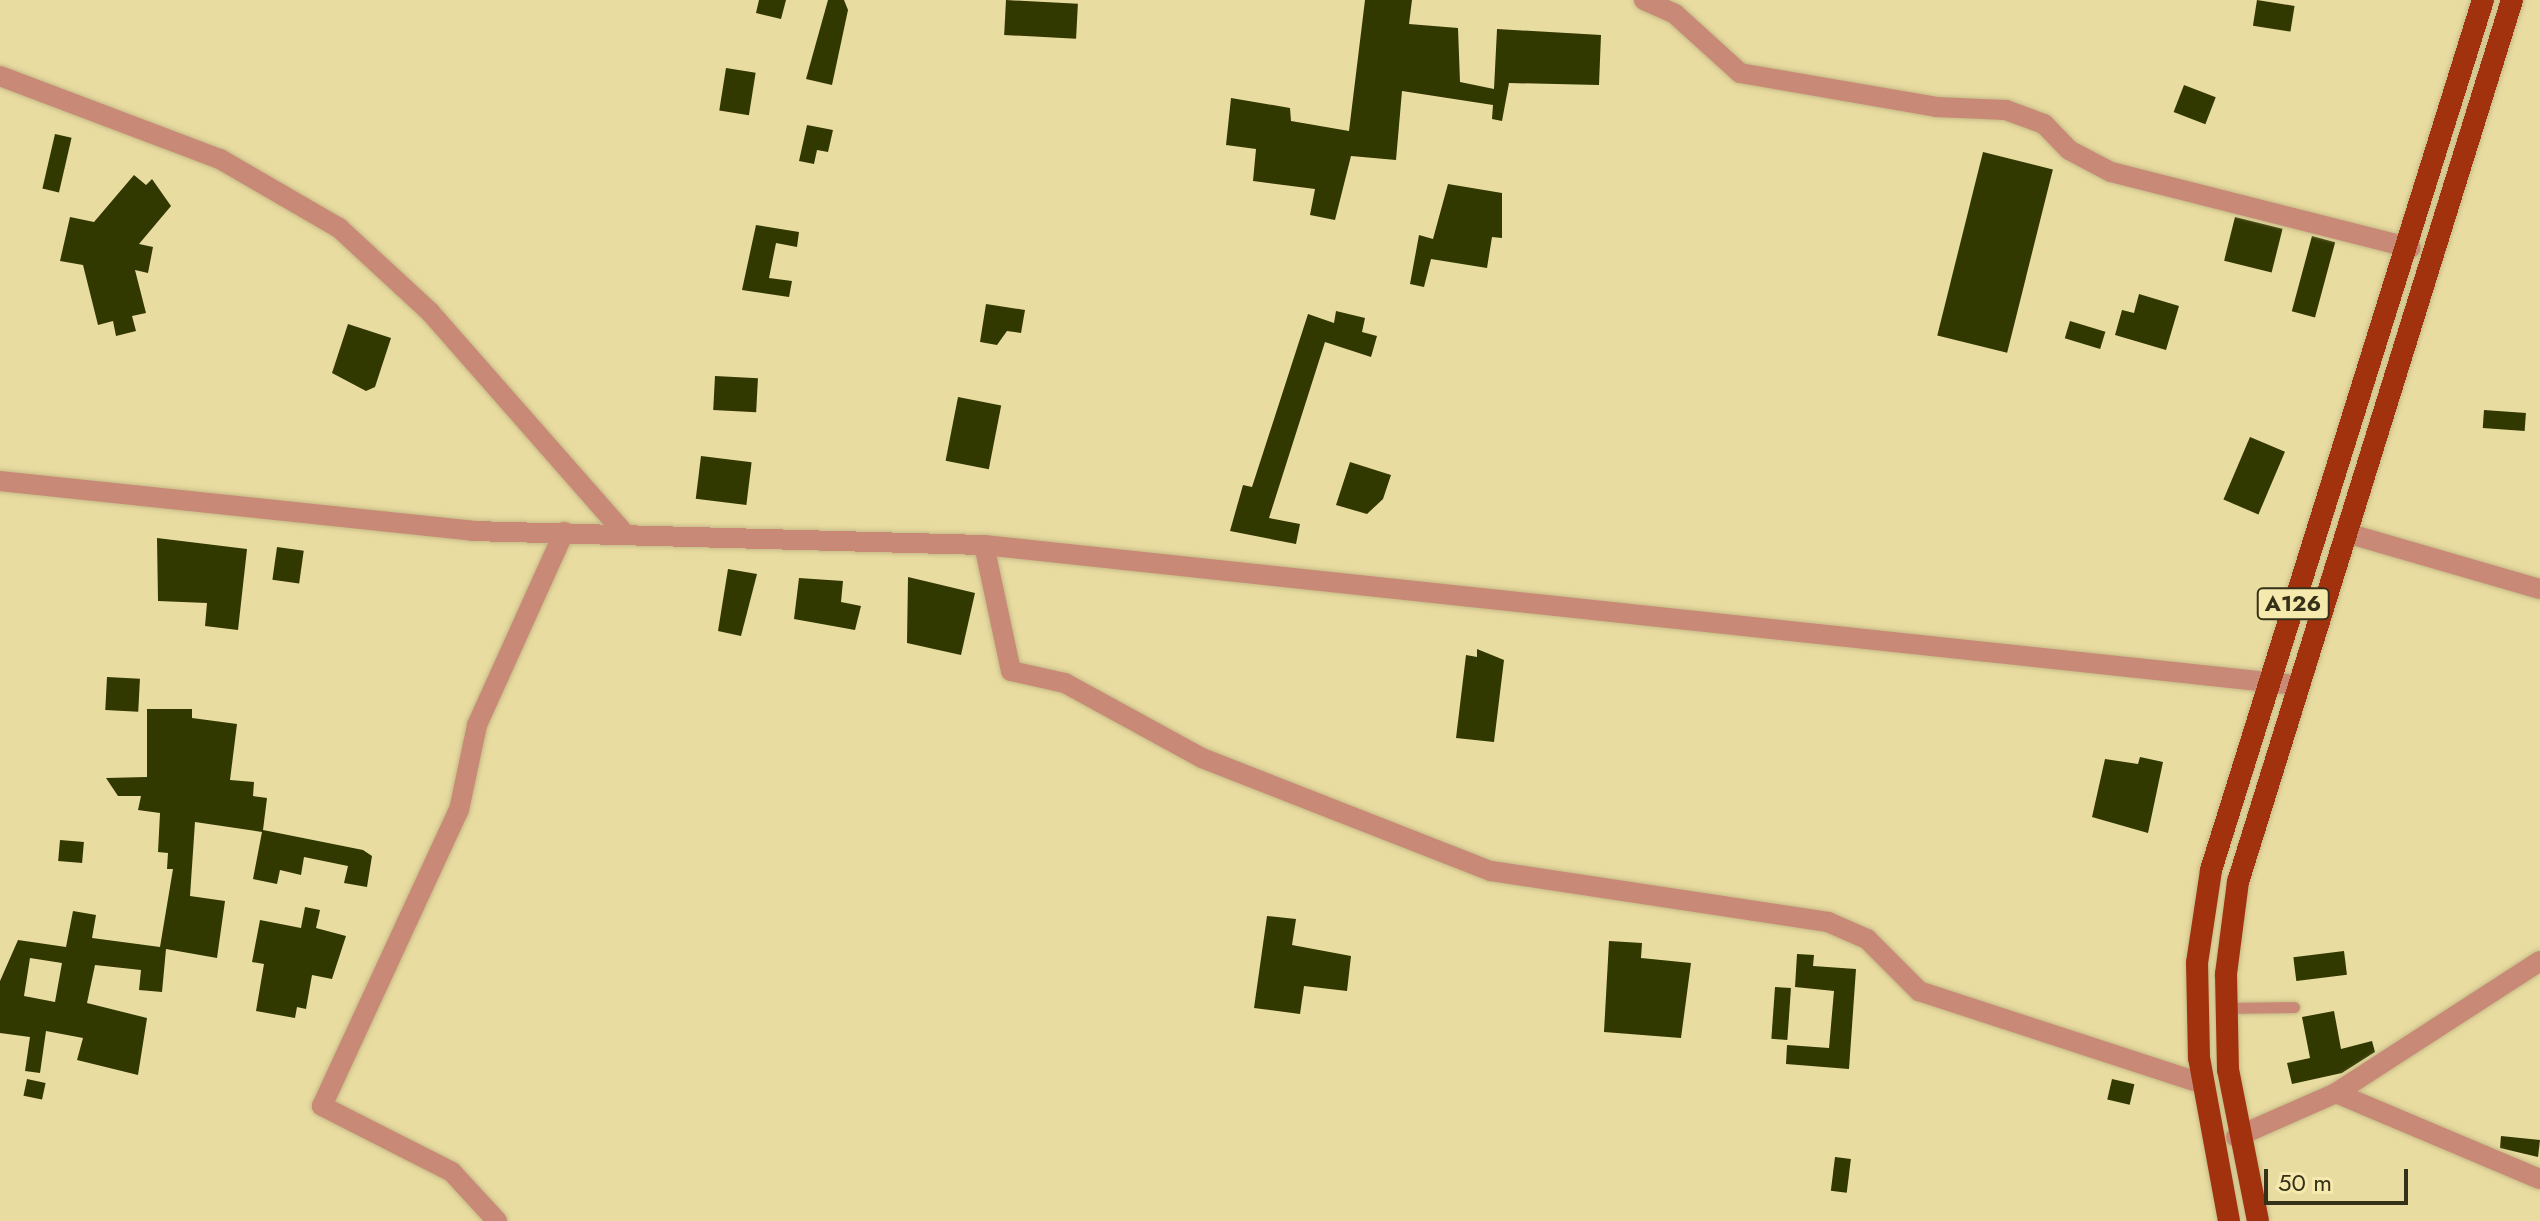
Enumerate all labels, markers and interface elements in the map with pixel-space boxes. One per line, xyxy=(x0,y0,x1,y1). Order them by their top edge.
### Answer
road number: A126 xyxy=(2255,586,2331,622)
scale bar xyxy=(2268,1153,2412,1203)
text: 50 m xyxy=(2278,1165,2332,1200)

